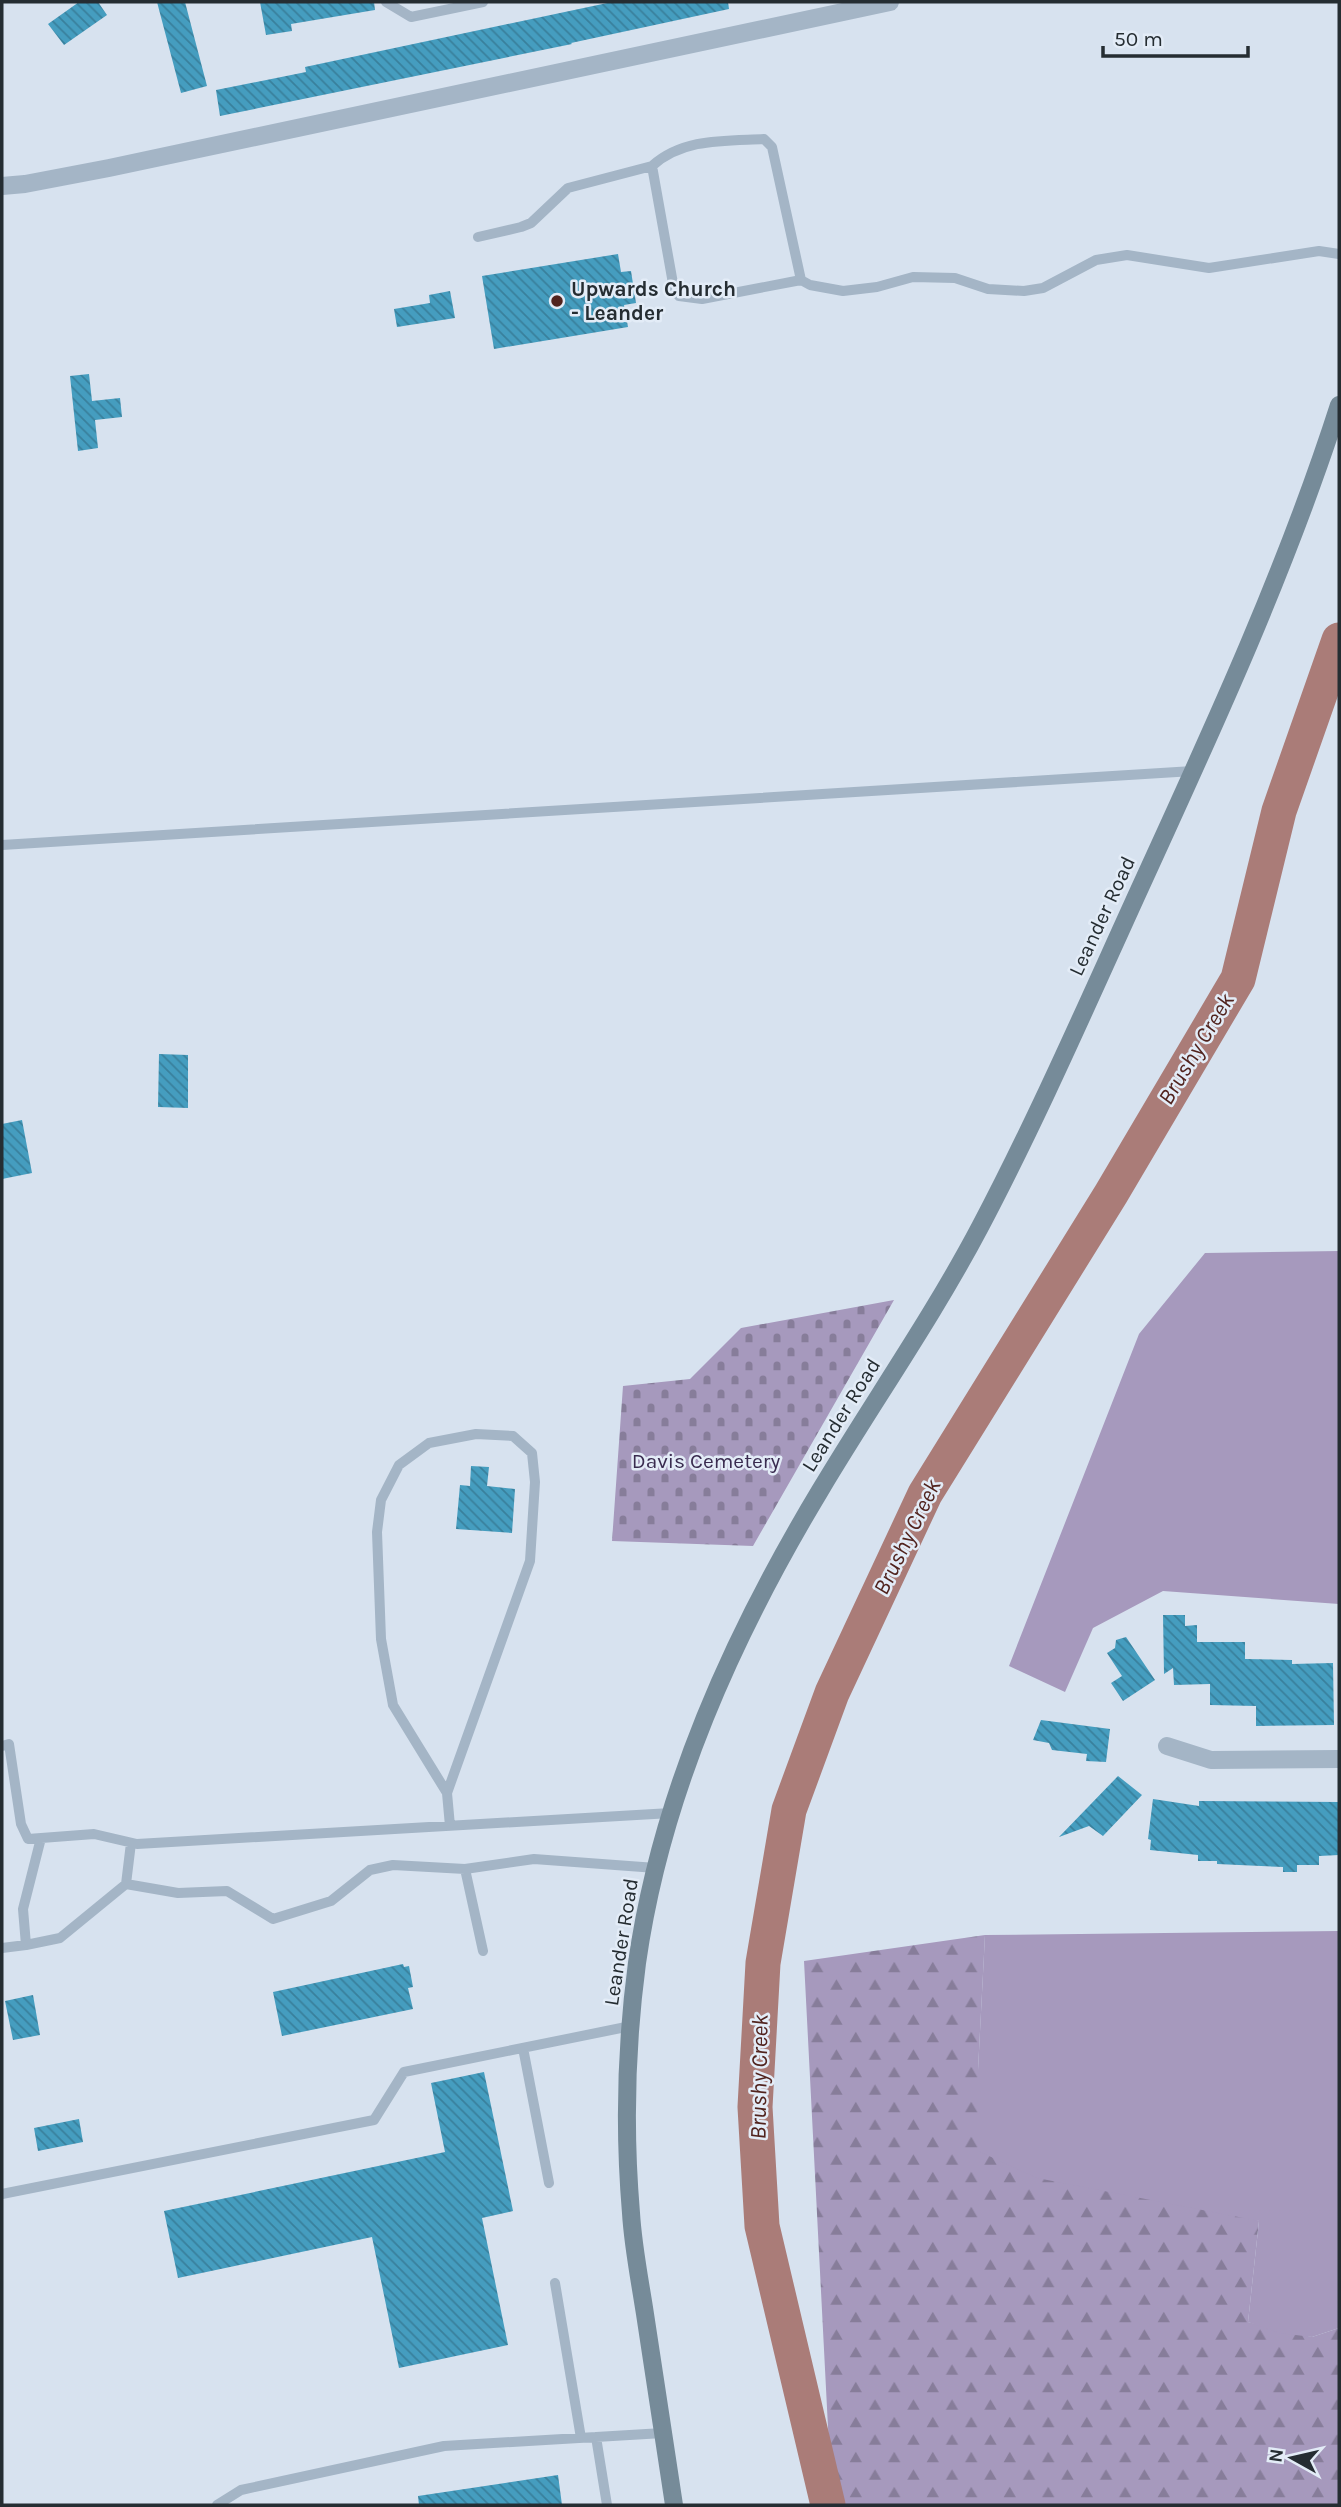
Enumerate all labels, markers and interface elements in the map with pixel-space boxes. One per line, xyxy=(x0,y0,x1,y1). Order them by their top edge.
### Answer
scale bar xyxy=(1103,14,1248,58)
text: 50 m xyxy=(1114,27,1163,51)
place label: Upwards Church - Leander xyxy=(571,277,736,325)
marker: Upwards Church - Leander xyxy=(549,293,565,309)
street label: Leander Road xyxy=(1064,852,1140,980)
water label: Brushy Creek xyxy=(1152,988,1240,1110)
street label: Leander Road xyxy=(797,1354,885,1476)
park label: Davis Cemetery xyxy=(632,1449,780,1473)
water label: Brushy Creek xyxy=(867,1475,947,1599)
street label: Leander Road xyxy=(599,1876,643,2008)
water label: Brushy Creek xyxy=(744,2014,774,2140)
north arrow xyxy=(1257,2423,1327,2493)
text: N xyxy=(1264,2447,1288,2464)

